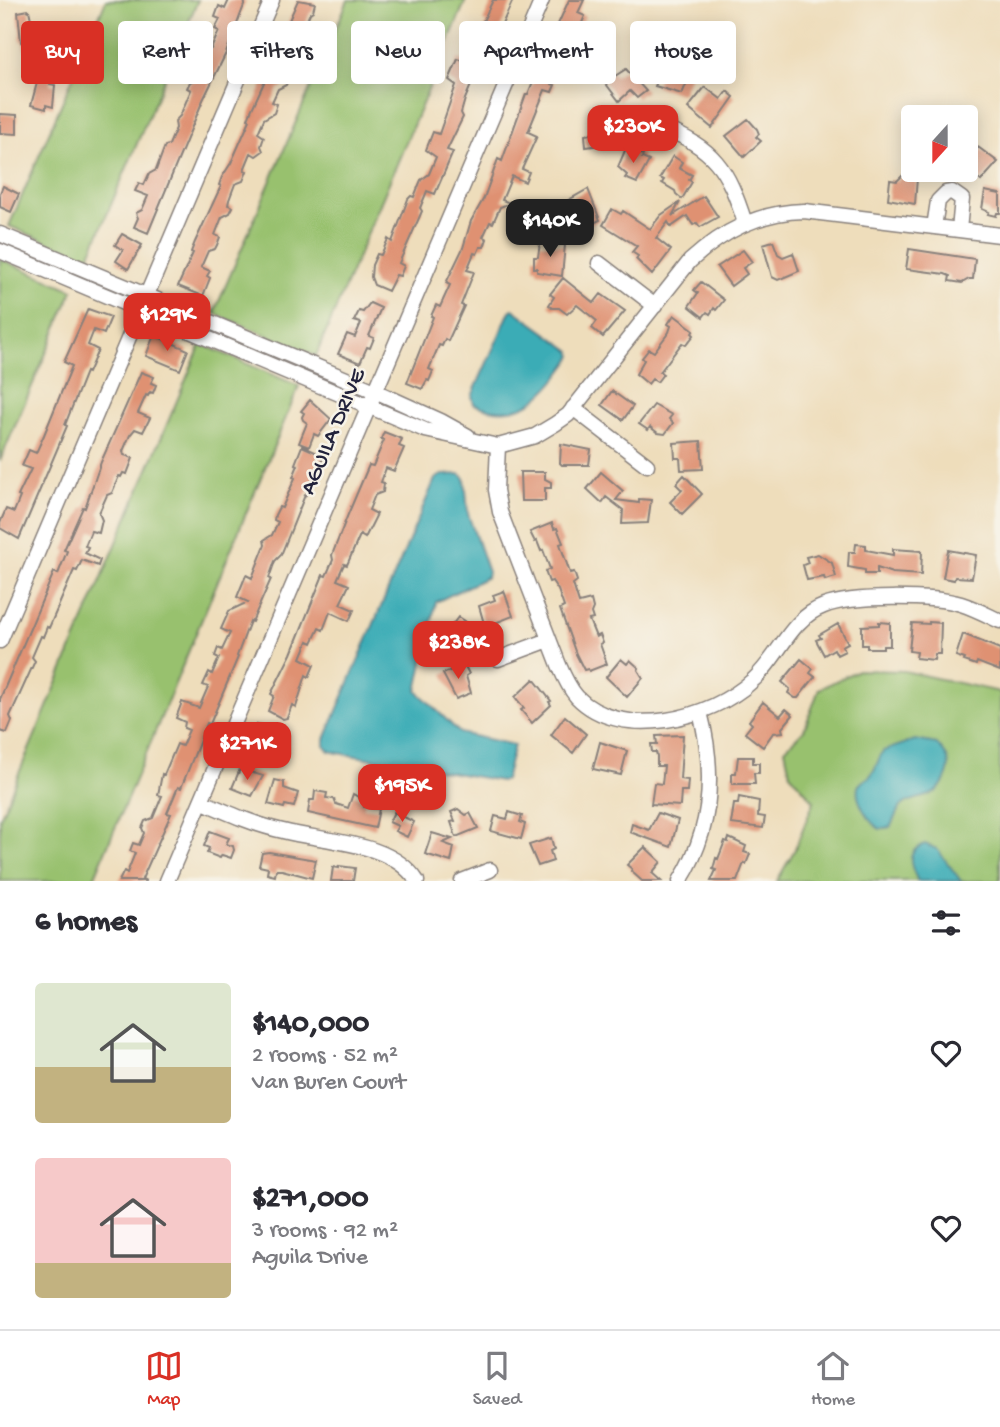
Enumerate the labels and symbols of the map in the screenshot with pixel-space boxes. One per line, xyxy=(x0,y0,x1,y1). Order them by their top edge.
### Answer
north arrow xyxy=(901,105,978,182)
pin: $230K xyxy=(584,106,682,165)
pin: $140K xyxy=(501,200,599,259)
pin: $129K xyxy=(118,294,216,353)
street label: AGUILA DRIVE xyxy=(295,364,373,499)
pin: $238K xyxy=(409,622,507,681)
pin: $271K xyxy=(198,722,296,782)
pin: $195K xyxy=(353,764,451,824)

